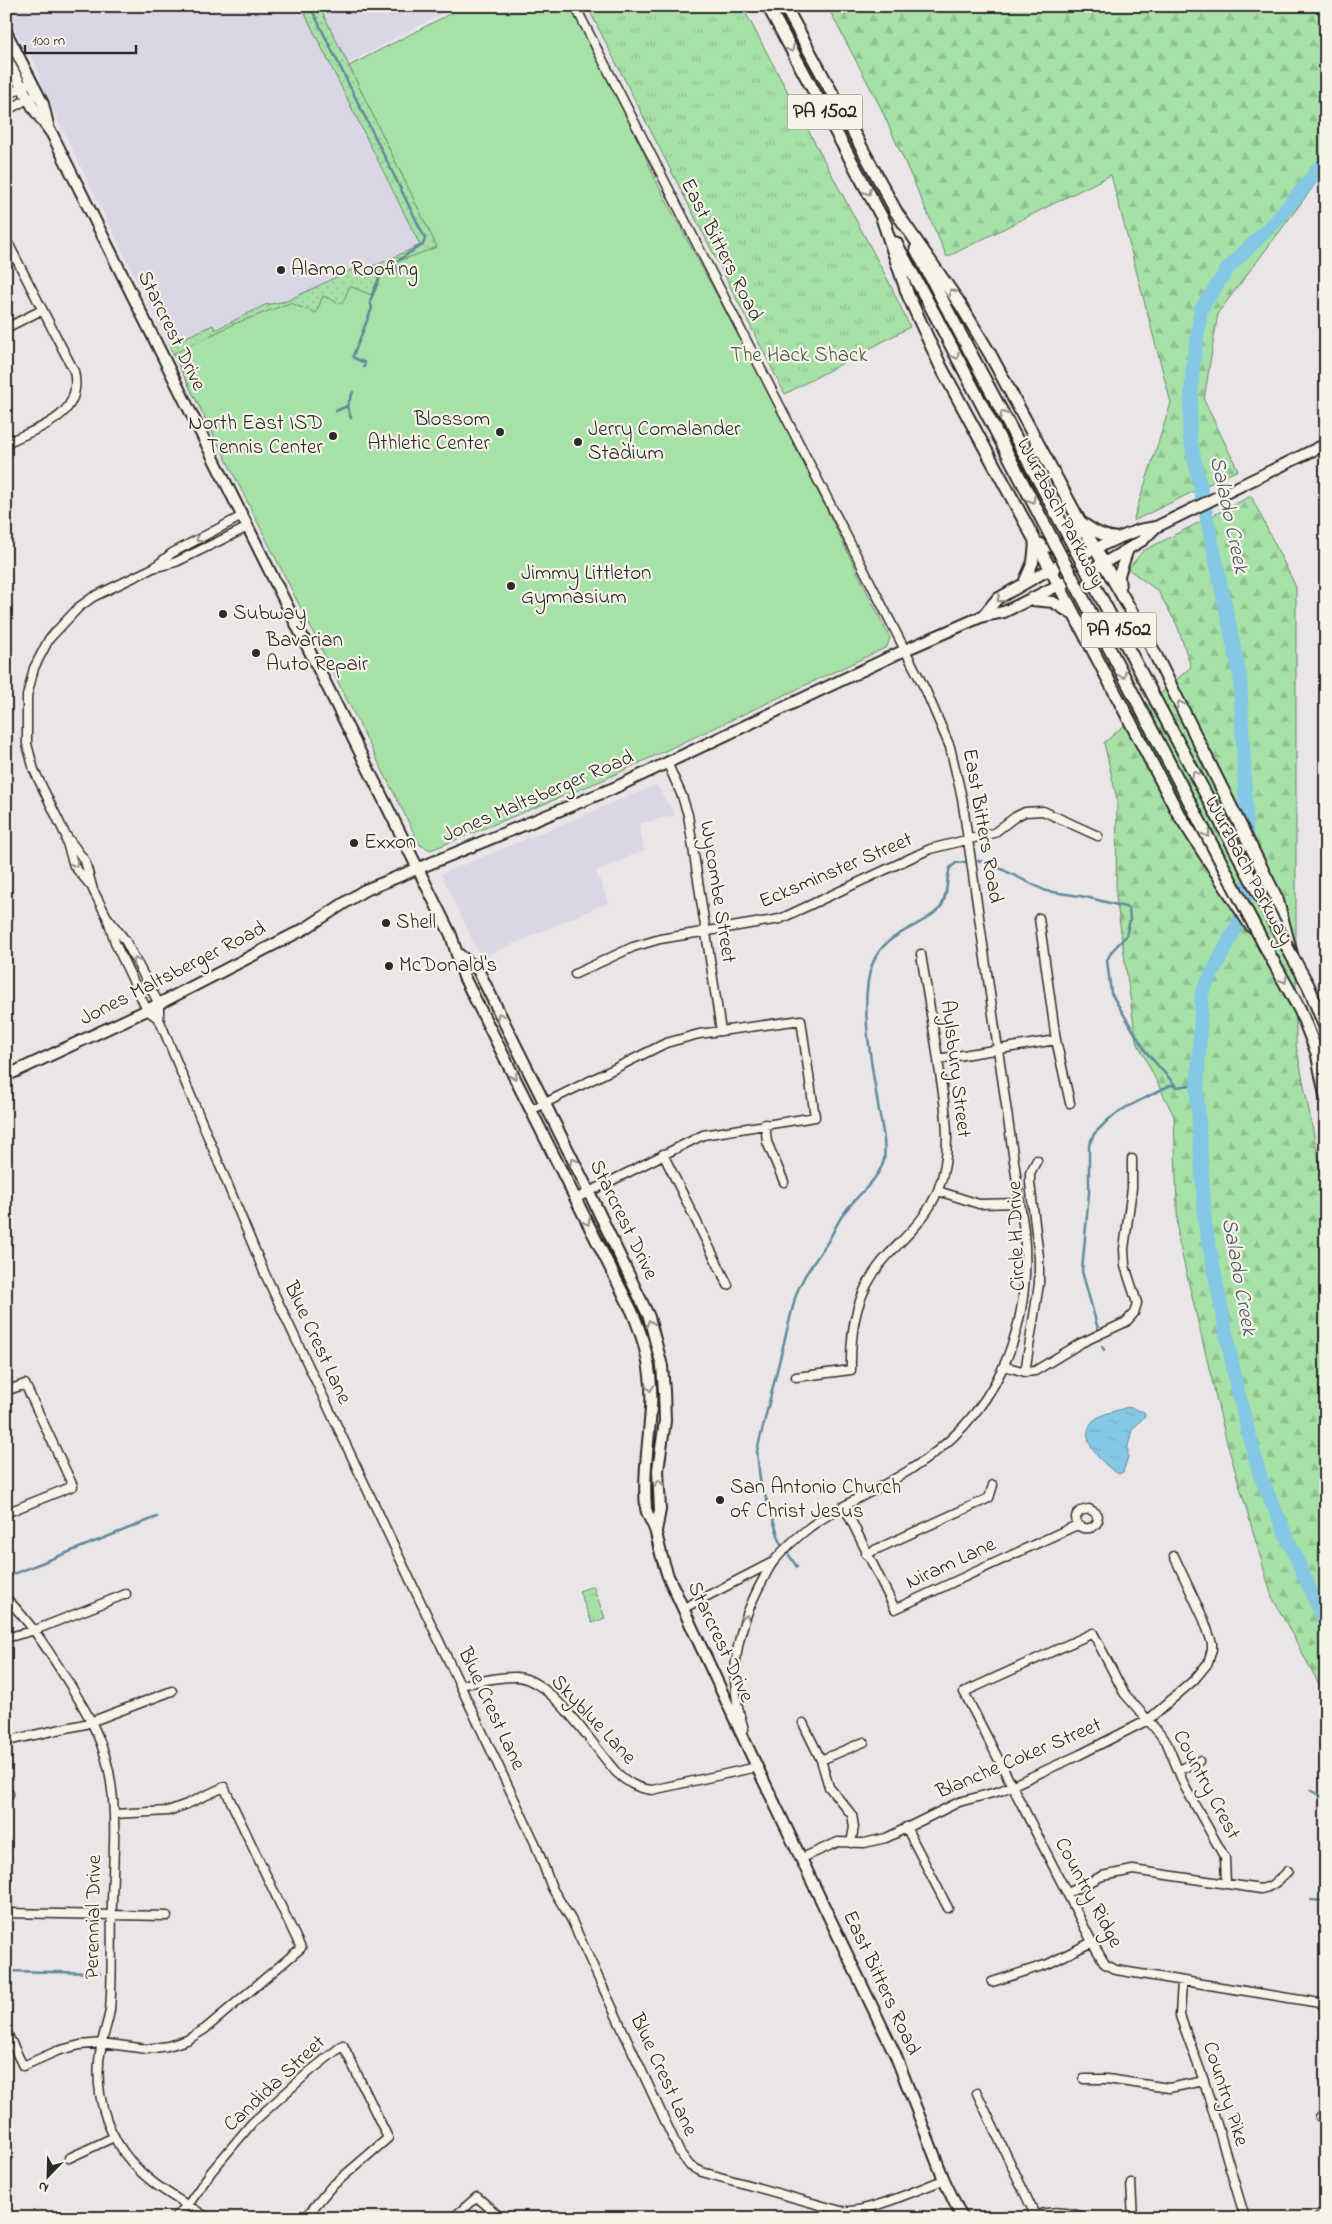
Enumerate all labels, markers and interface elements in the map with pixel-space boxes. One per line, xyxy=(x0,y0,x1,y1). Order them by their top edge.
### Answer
scale bar xyxy=(25,22,136,54)
text: 100 m xyxy=(32,30,65,52)
one-way arrow xyxy=(785,44,795,53)
road number: PA 1502 xyxy=(788,94,862,130)
street label: East Bitters Road xyxy=(672,173,770,327)
one-way arrow xyxy=(862,187,872,196)
place label: Alamo Roofing xyxy=(291,255,418,287)
marker: Alamo Roofing xyxy=(275,264,287,276)
street label: Starcrest Drive xyxy=(129,266,213,397)
one-way arrow xyxy=(949,289,958,298)
park label: The Hack Shack xyxy=(730,341,868,371)
one-way arrow xyxy=(950,351,960,360)
place label: Blossom Athletic Center xyxy=(367,405,490,459)
place label: North East ISD Tennis Center xyxy=(188,409,323,463)
one-way arrow xyxy=(999,410,1009,419)
place label: Jerry Comalander Stadium xyxy=(588,415,741,469)
marker: Blossom Athletic Center xyxy=(494,426,506,438)
marker: North East ISD Tennis Center xyxy=(327,430,339,442)
street label: Wurzbach Parkway xyxy=(1006,433,1112,594)
marker: Jerry Comalander Stadium xyxy=(572,436,584,448)
water label: Salado Creek xyxy=(1200,453,1256,578)
one-way arrow xyxy=(1026,494,1036,503)
one-way arrow xyxy=(195,533,204,543)
place label: Jimmy Littleton Gymnasium xyxy=(521,559,651,615)
marker: Jimmy Littleton Gymnasium xyxy=(505,580,517,592)
one-way arrow xyxy=(996,593,1005,602)
place label: Subway xyxy=(233,599,306,631)
marker: Subway xyxy=(217,608,229,620)
road number: PA 1502 xyxy=(1082,612,1156,648)
place label: Bavarian Auto Repair xyxy=(265,626,369,680)
marker: Bavarian Auto Repair xyxy=(250,647,262,659)
one-way arrow xyxy=(1117,669,1127,678)
one-way arrow xyxy=(1176,700,1186,709)
street label: Jones Maltsberger Road xyxy=(438,743,639,853)
street label: East Bitters Road xyxy=(954,746,1010,906)
one-way arrow xyxy=(1191,770,1201,779)
street label: Wurzbach Parkway xyxy=(1194,791,1300,952)
street label: Wycombe Street xyxy=(689,819,743,966)
street label: Ecksminster Street xyxy=(755,825,917,917)
place label: Exxon xyxy=(364,828,416,858)
one-way arrow xyxy=(1201,829,1211,838)
marker: Exxon xyxy=(348,837,360,849)
one-way arrow xyxy=(69,859,79,868)
place label: Shell xyxy=(396,908,436,938)
street label: Jones Maltsberger Road xyxy=(75,914,272,1036)
marker: Shell xyxy=(380,917,392,929)
place label: McDonald's xyxy=(399,951,497,981)
one-way arrow xyxy=(132,957,142,966)
marker: McDonald's xyxy=(383,960,395,972)
one-way arrow xyxy=(1278,975,1288,984)
street label: Aylsbury Street xyxy=(930,999,978,1140)
one-way arrow xyxy=(496,1012,506,1021)
one-way arrow xyxy=(508,1071,518,1080)
street label: Starcrest Drive xyxy=(581,1155,665,1286)
one-way arrow xyxy=(569,1157,579,1166)
street label: Circle H Drive xyxy=(1000,1180,1034,1292)
one-way arrow xyxy=(581,1216,591,1225)
water label: Salado Creek xyxy=(1212,1216,1264,1340)
street label: Blue Crest Lane xyxy=(275,1276,359,1410)
one-way arrow xyxy=(646,1319,656,1328)
one-way arrow xyxy=(645,1385,656,1393)
place label: San Antonio Church of Christ Jesus xyxy=(730,1473,901,1527)
one-way arrow xyxy=(653,1479,664,1487)
marker: San Antonio Church of Christ Jesus xyxy=(714,1494,726,1506)
street label: Niram Lane xyxy=(901,1530,1001,1598)
street label: Starcrest Drive xyxy=(679,1577,761,1708)
one-way arrow xyxy=(740,1614,750,1623)
street label: Blue Crest Lane xyxy=(449,1642,533,1776)
street label: Skyblue Lane xyxy=(542,1668,643,1774)
street label: Blanche Coker Street xyxy=(931,1711,1106,1808)
street label: Country Crest xyxy=(1163,1725,1248,1846)
street label: Country Ridge xyxy=(1045,1832,1130,1955)
street label: Perennial Drive xyxy=(78,1854,110,1980)
street label: East Bitters Road xyxy=(834,1906,928,2060)
street label: Blue Crest Lane xyxy=(621,2008,705,2142)
street label: Candida Street xyxy=(217,2029,333,2139)
street label: Country Pike xyxy=(1192,2038,1256,2151)
north arrow xyxy=(22,2152,72,2202)
text: N xyxy=(35,2175,52,2198)

